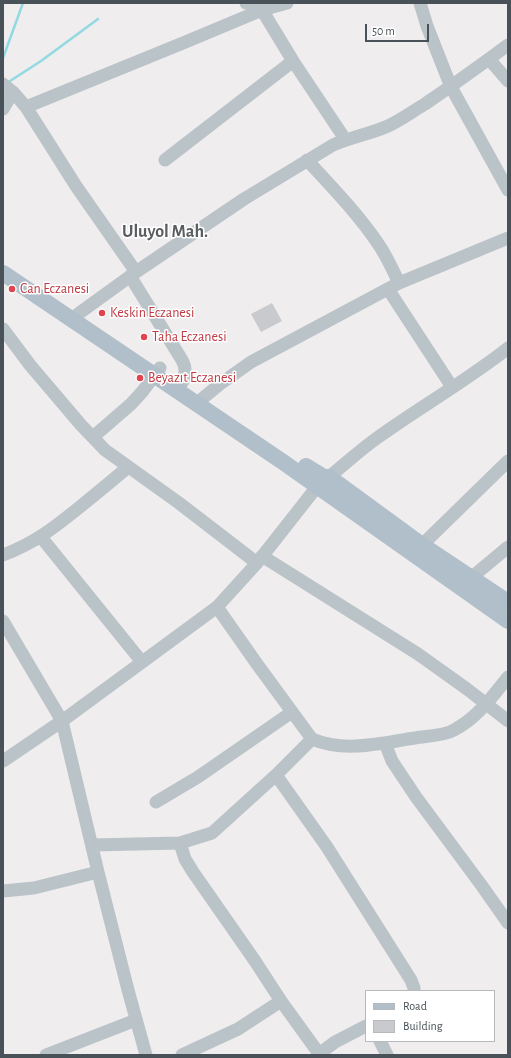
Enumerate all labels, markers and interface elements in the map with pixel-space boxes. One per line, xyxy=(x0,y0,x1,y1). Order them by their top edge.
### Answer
scale bar xyxy=(367,16,431,42)
text: 50 m xyxy=(372,25,395,37)
district label: Uluyol Mah. xyxy=(122,221,208,243)
place label: Can Eczanesi xyxy=(20,281,89,297)
marker: Can Eczanesi xyxy=(7,284,17,294)
place label: Keskin Eczanesi xyxy=(110,305,194,321)
marker: Keskin Eczanesi xyxy=(97,308,107,318)
place label: Taha Eczanesi xyxy=(152,329,227,345)
marker: Taha Eczanesi xyxy=(139,332,149,342)
place label: Beyazıt Eczanesi xyxy=(148,370,236,386)
marker: Beyazıt Eczanesi xyxy=(135,373,145,383)
legend xyxy=(365,990,495,1042)
text: Road xyxy=(403,1000,427,1012)
text: Building xyxy=(403,1020,443,1032)

